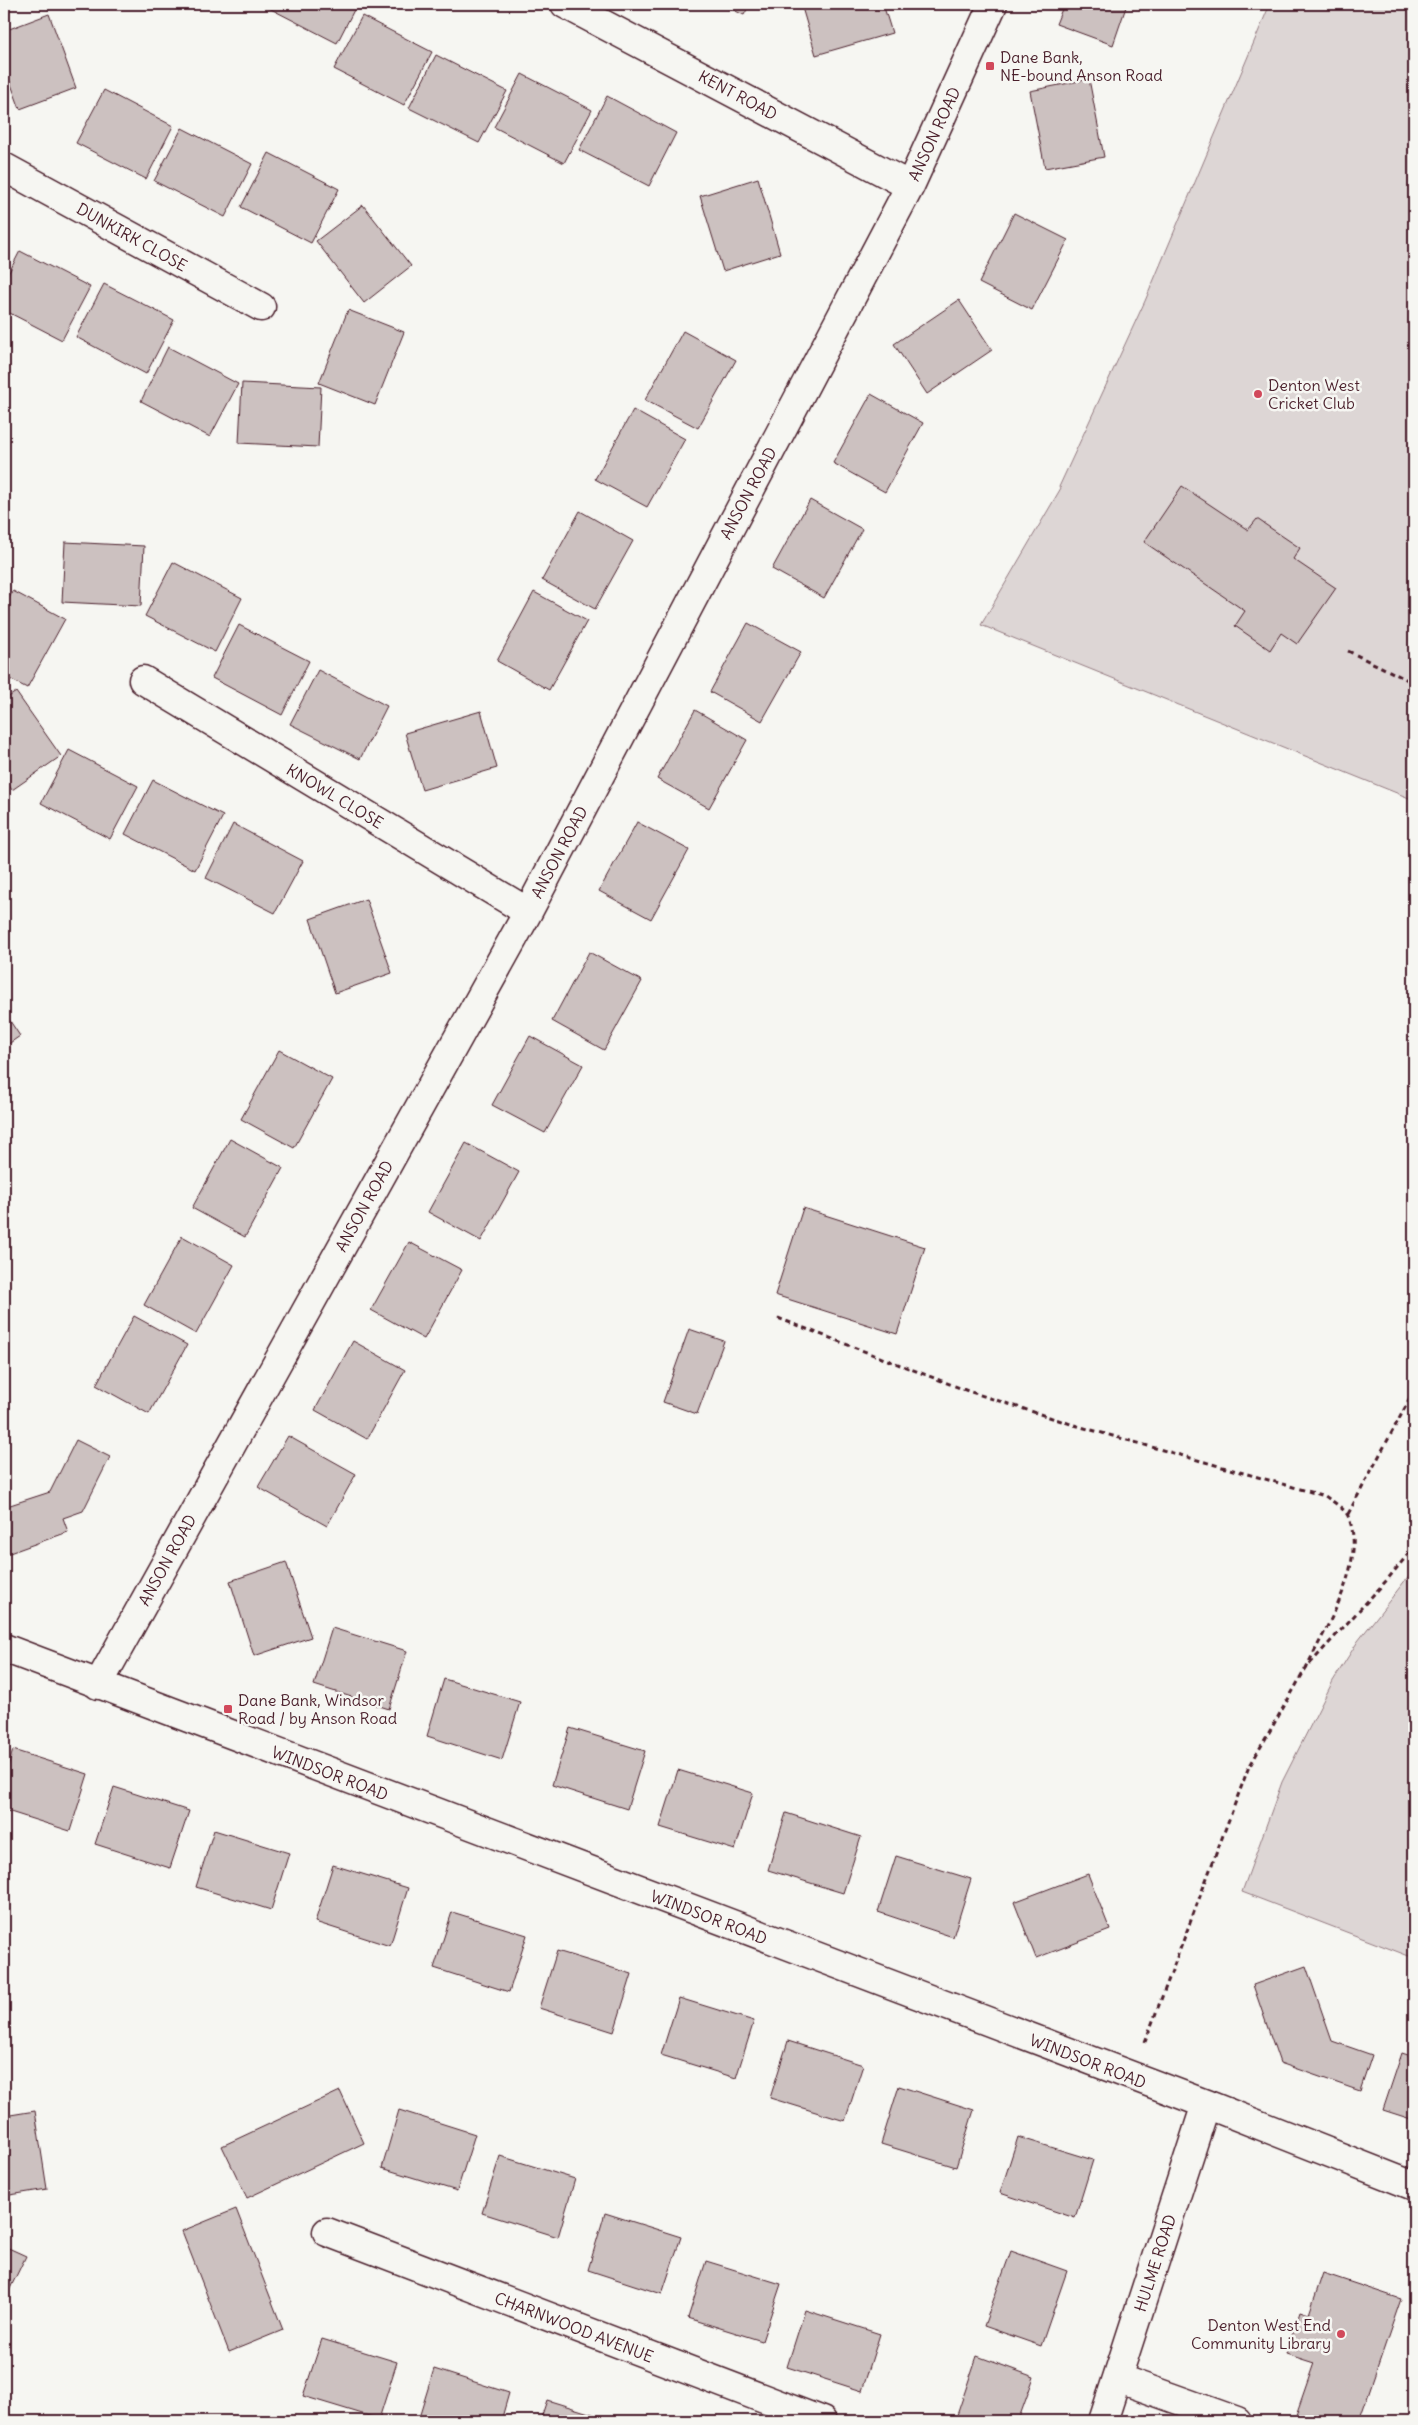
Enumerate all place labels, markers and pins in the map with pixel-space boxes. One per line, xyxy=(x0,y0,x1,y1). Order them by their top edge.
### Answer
place label: Dane Bank, NE-bound Anson Road xyxy=(1000,47,1163,85)
marker: Dane Bank, NE-bound Anson Road xyxy=(984,60,996,72)
place label: Denton West Cricket Club xyxy=(1268,375,1360,413)
marker: Denton West Cricket Club xyxy=(1252,388,1264,400)
place label: Dane Bank, Windsor Road / by Anson Road xyxy=(238,1690,397,1728)
marker: Dane Bank, Windsor Road / by Anson Road xyxy=(222,1703,234,1715)
place label: Denton West End Community Library xyxy=(1191,2315,1331,2353)
marker: Denton West End Community Library xyxy=(1335,2328,1347,2340)

